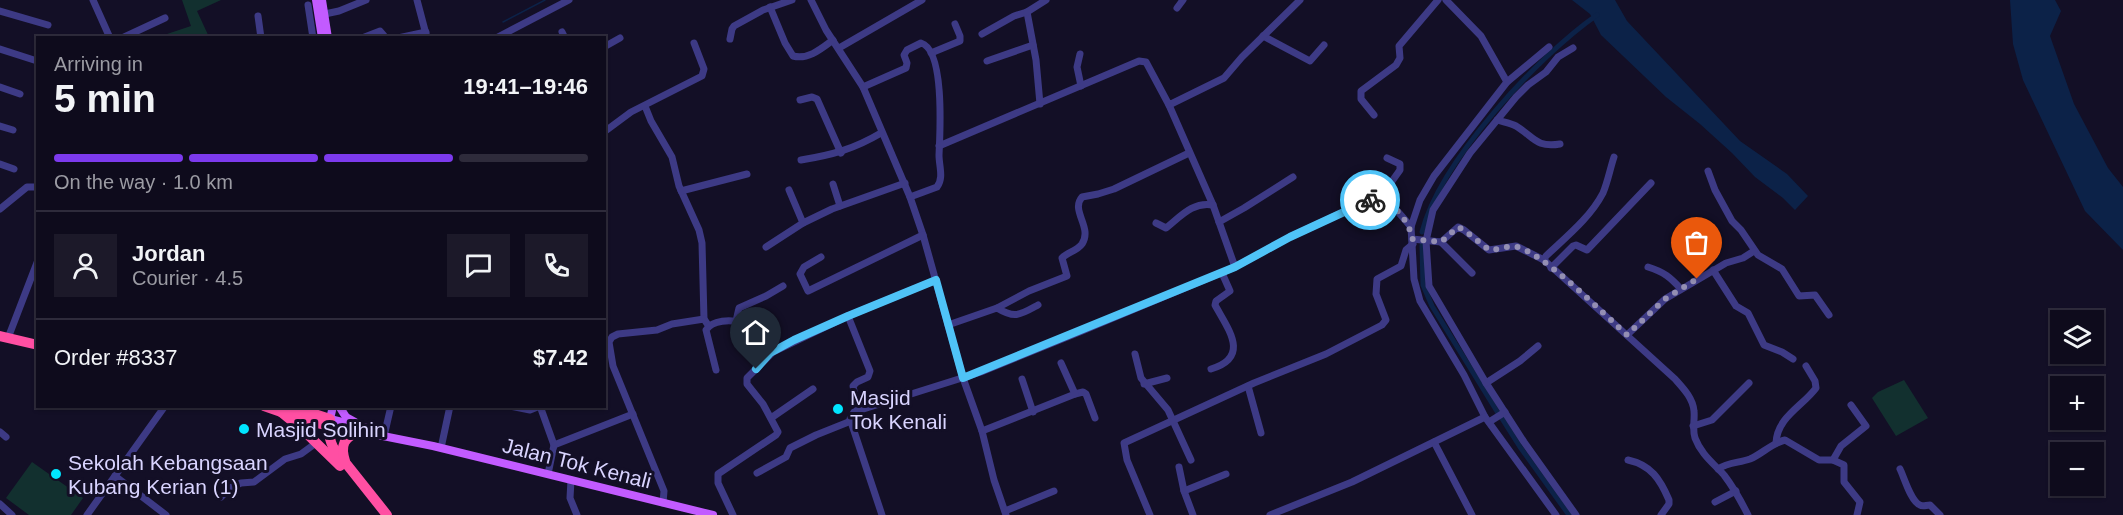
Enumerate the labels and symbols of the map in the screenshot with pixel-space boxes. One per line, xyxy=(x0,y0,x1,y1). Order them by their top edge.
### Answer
courier xyxy=(1340,170,1400,230)
pin xyxy=(1671,217,1722,279)
pin xyxy=(730,307,781,369)
place label: Masjid Tok Kenali xyxy=(850,386,947,433)
marker: Masjid Tok Kenali xyxy=(831,402,845,416)
place label: Masjid Solihin xyxy=(256,418,386,441)
marker: Masjid Solihin xyxy=(237,422,251,436)
street label: Jalan Tok Kenali xyxy=(500,433,654,493)
place label: Sekolah Kebangsaan Kubang Kerian (1) xyxy=(68,451,268,498)
marker: Sekolah Kebangsaan Kubang Kerian (1) xyxy=(49,467,63,481)

